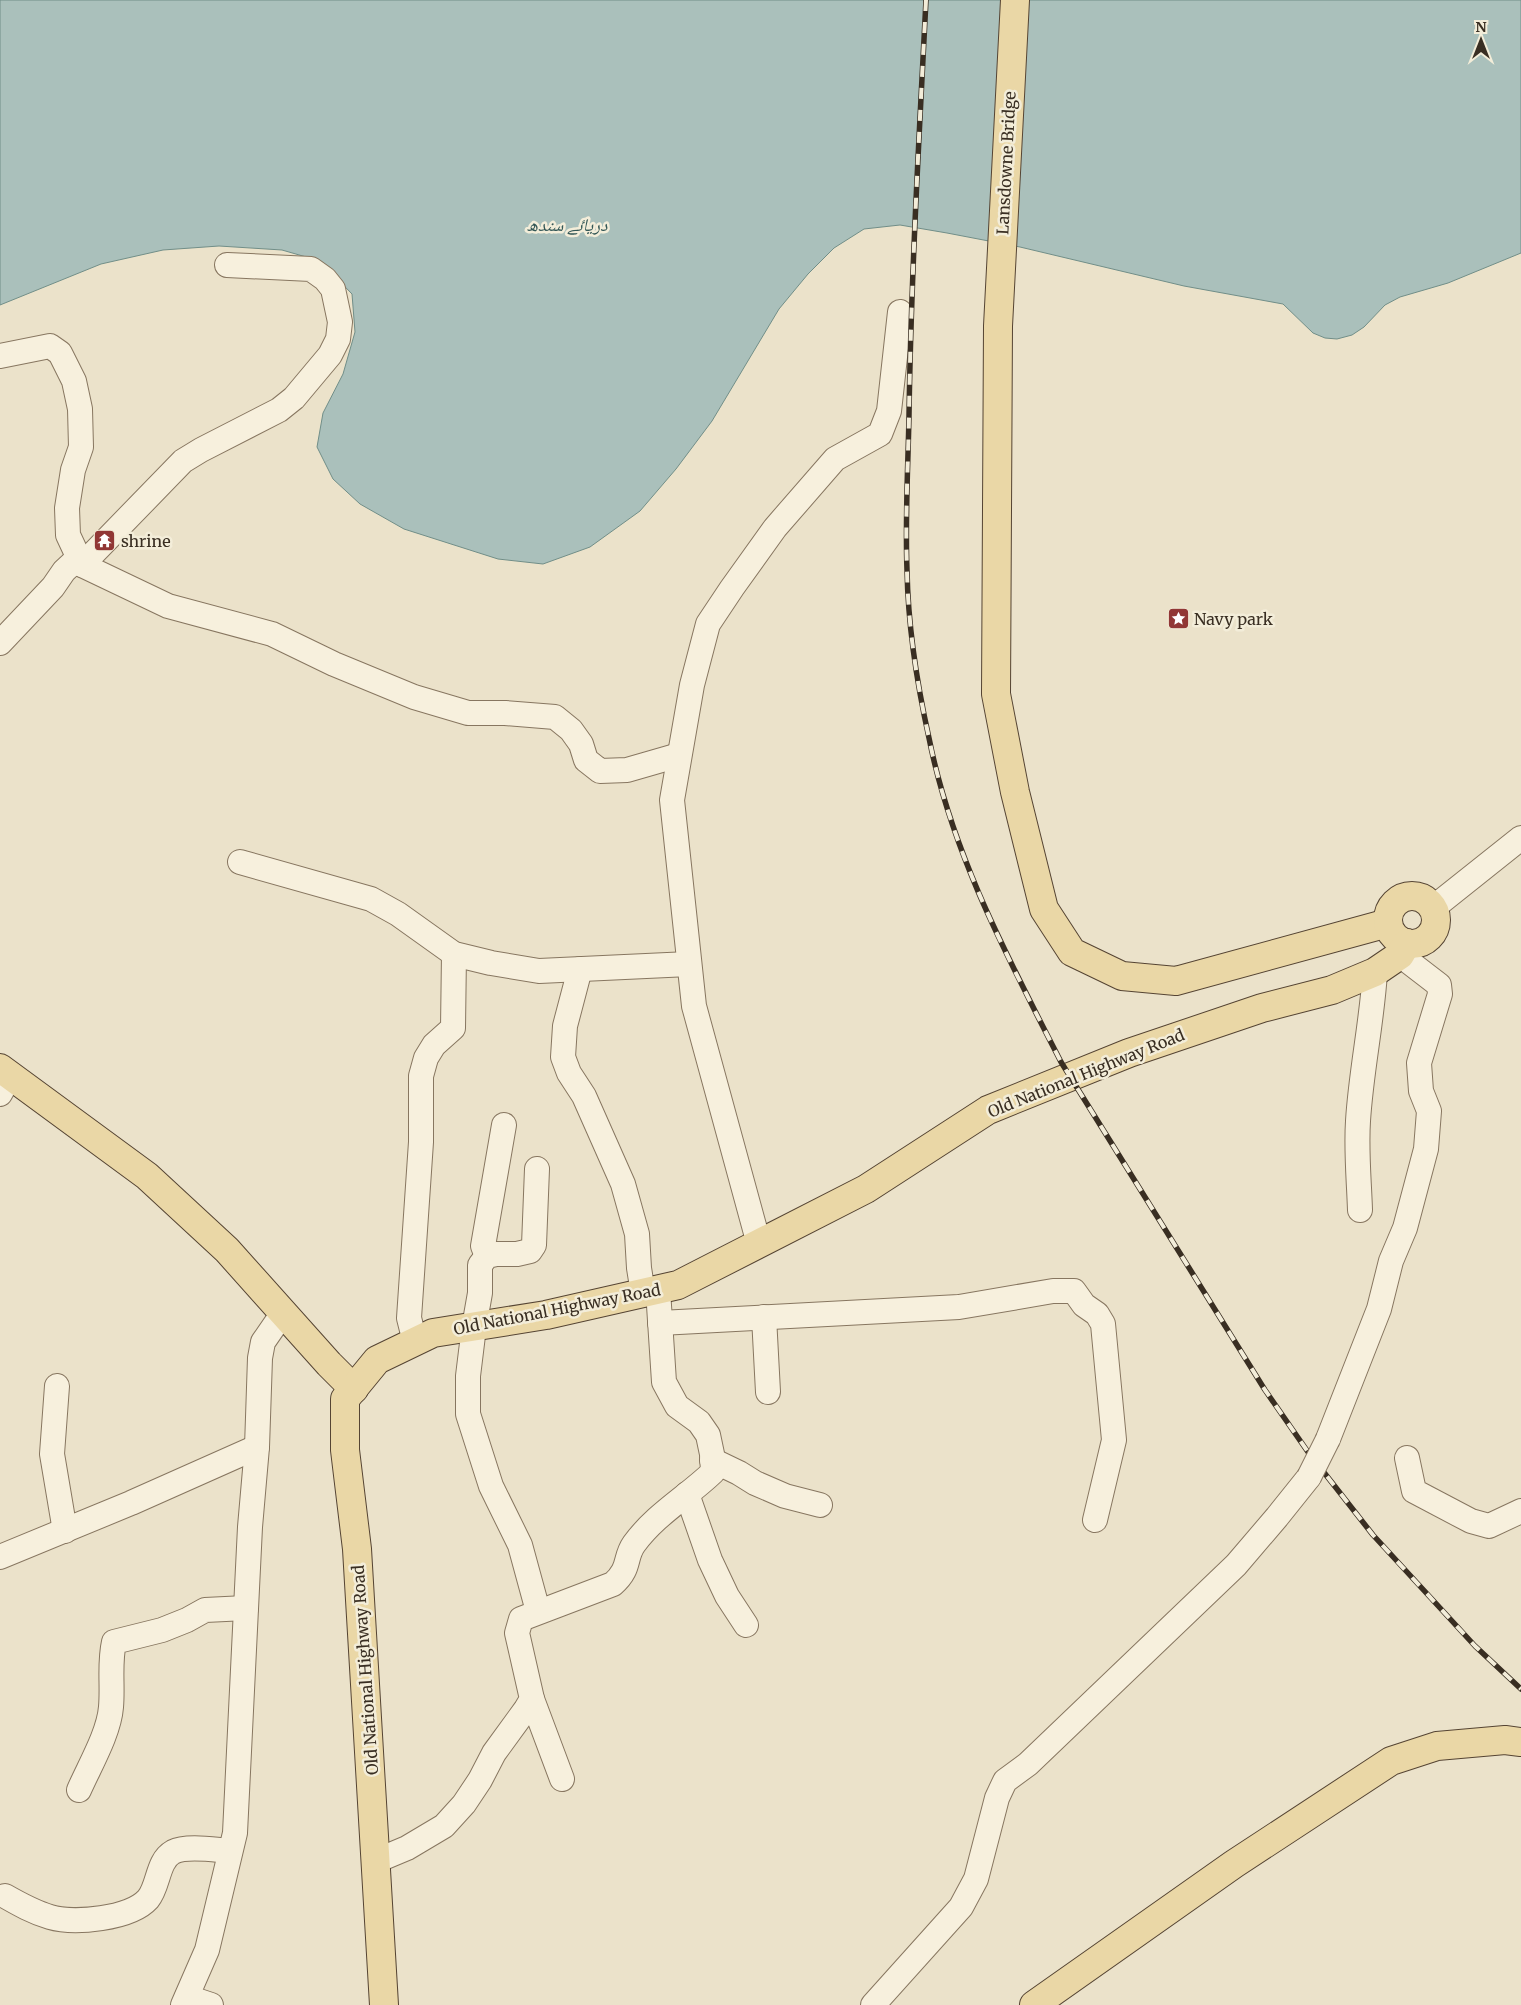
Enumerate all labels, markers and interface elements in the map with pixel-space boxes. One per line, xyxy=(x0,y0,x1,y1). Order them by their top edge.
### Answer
north arrow xyxy=(1456,15,1506,65)
text: N xyxy=(1475,18,1487,36)
street label: Lansdowne Bridge xyxy=(992,91,1020,235)
water label: دریائے سندھ xyxy=(526,213,608,236)
temple icon: shrine xyxy=(93,529,117,553)
place label: shrine xyxy=(121,531,171,551)
place icon: Navy park xyxy=(1166,607,1190,631)
place label: Navy park xyxy=(1194,609,1274,629)
street label: Old National Highway Road xyxy=(985,1024,1188,1122)
street label: Old National Highway Road xyxy=(452,1279,663,1339)
street label: Old National Highway Road xyxy=(348,1564,382,1776)

